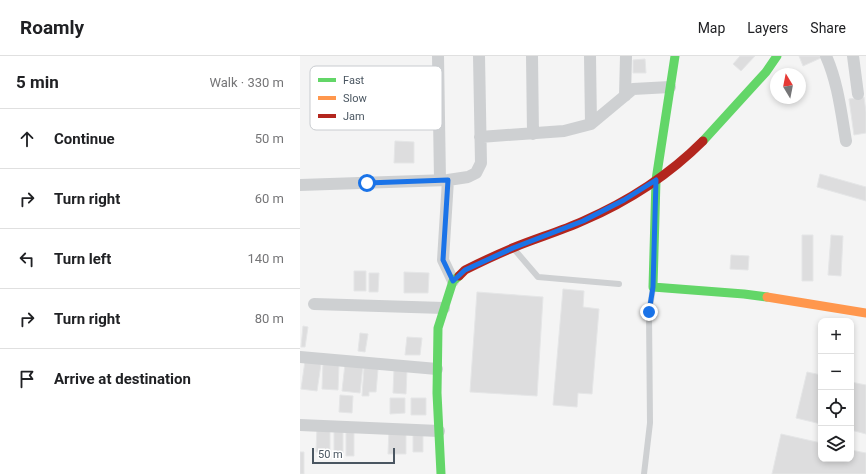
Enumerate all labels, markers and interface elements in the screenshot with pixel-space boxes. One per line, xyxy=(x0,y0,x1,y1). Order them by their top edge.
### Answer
text: Roamly xyxy=(20,16,84,39)
text: Map xyxy=(698,20,725,36)
text: Layers xyxy=(747,20,788,36)
text: Share xyxy=(810,20,846,36)
legend xyxy=(310,66,442,130)
north arrow xyxy=(770,68,806,104)
text: 5 min xyxy=(16,72,59,92)
text: Fast xyxy=(343,74,365,87)
text: Walk · 330 m xyxy=(209,75,284,90)
text: Slow xyxy=(343,92,367,105)
text: Jam xyxy=(343,110,365,123)
icon: ahead xyxy=(16,128,38,150)
text: Continue xyxy=(54,130,115,148)
text: 50 m xyxy=(255,131,284,146)
route start xyxy=(358,174,376,192)
icon: right xyxy=(16,188,38,210)
text: Turn right xyxy=(54,190,120,208)
text: 60 m xyxy=(255,191,284,206)
icon: left xyxy=(16,248,38,270)
text: Turn left xyxy=(54,250,111,268)
text: 140 m xyxy=(247,251,284,266)
route end xyxy=(640,303,658,321)
icon: right xyxy=(16,308,38,330)
text: Turn right xyxy=(54,310,120,328)
text: 80 m xyxy=(255,311,284,326)
map controls xyxy=(818,318,854,462)
button: + xyxy=(818,318,854,354)
button: − xyxy=(818,354,854,390)
icon: arrive xyxy=(16,368,38,390)
text: Arrive at destination xyxy=(54,370,191,388)
button: locate xyxy=(818,390,854,426)
button: layers xyxy=(818,426,854,462)
scale bar xyxy=(312,446,395,465)
text: 50 m xyxy=(318,448,343,461)

